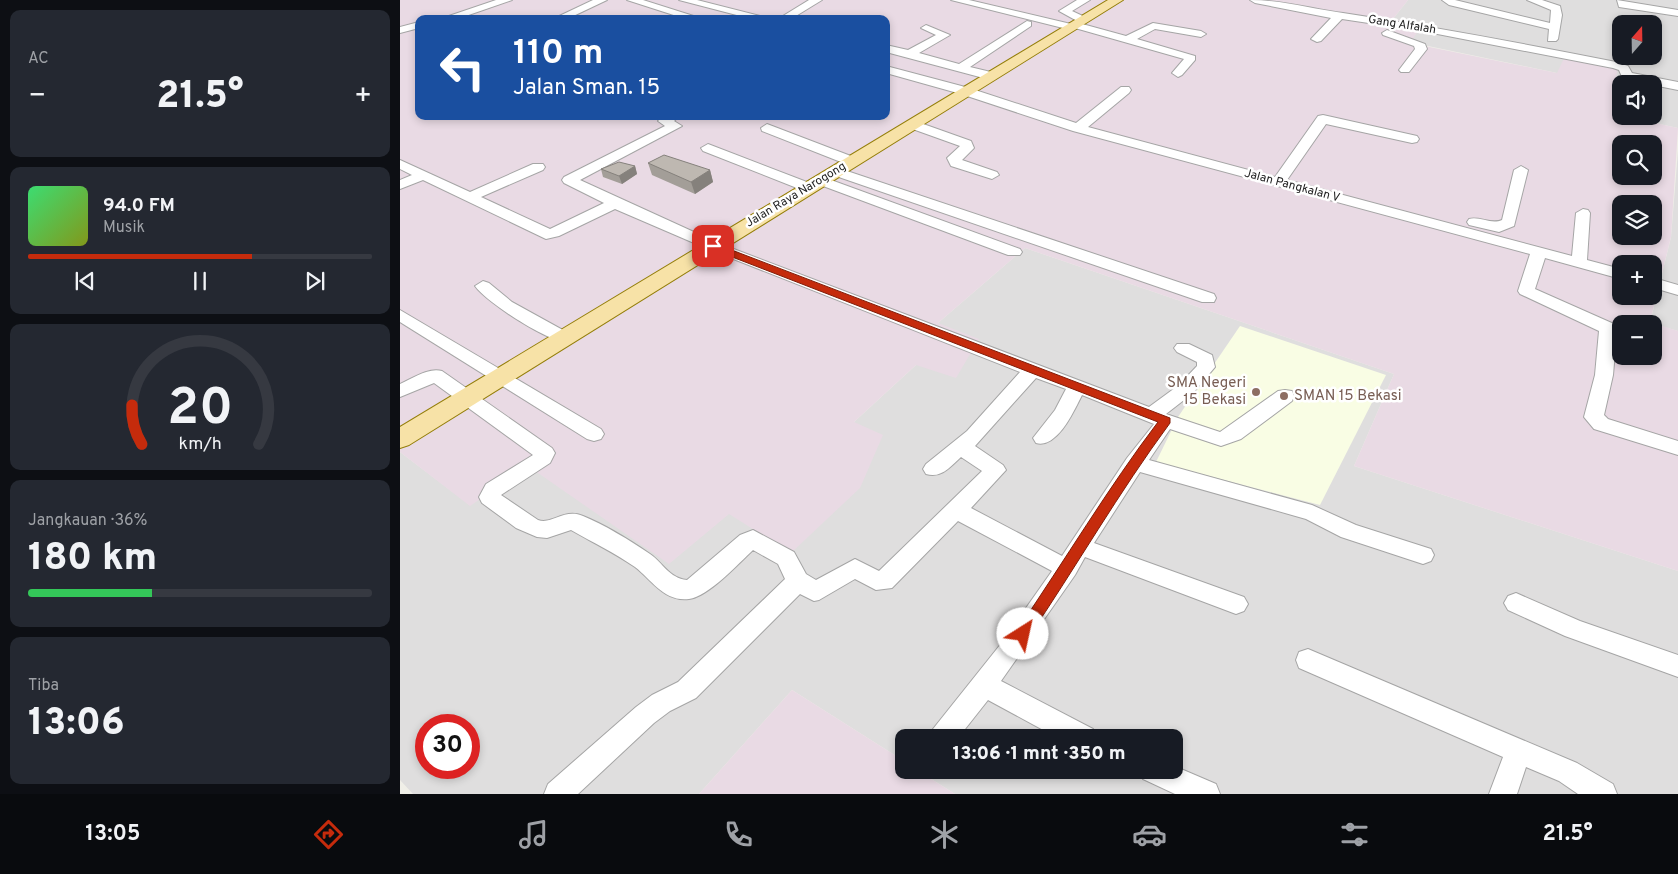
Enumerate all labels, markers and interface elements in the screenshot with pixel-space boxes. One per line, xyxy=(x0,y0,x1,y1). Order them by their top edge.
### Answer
street label: Gang Alfalah xyxy=(1367,12,1437,38)
north arrow xyxy=(1612,15,1662,65)
map controls xyxy=(1612,15,1662,365)
text: 110 m xyxy=(513,32,603,76)
icon: left xyxy=(430,35,495,100)
text: AC xyxy=(28,49,49,69)
text: 21.5° xyxy=(156,73,244,122)
text: Jalan Sman. 15 xyxy=(513,75,660,102)
button: sound xyxy=(1612,75,1662,125)
text: − xyxy=(28,79,46,115)
text: + xyxy=(354,79,372,115)
button: search xyxy=(1612,135,1662,185)
street label: Jalan Raya Narogong xyxy=(743,159,849,231)
street label: Jalan Pangkalan V xyxy=(1242,166,1342,207)
text: 94.0 FM xyxy=(103,194,175,218)
button: layers xyxy=(1612,195,1662,245)
text: Musik xyxy=(103,218,145,238)
pin xyxy=(692,225,734,267)
icon: arrive xyxy=(699,232,727,260)
button: + xyxy=(1612,255,1662,305)
icon: previous xyxy=(71,267,99,295)
icon: pause xyxy=(186,267,214,295)
icon: next xyxy=(301,267,329,295)
button: − xyxy=(1612,315,1662,365)
place label: SMA Negeri 15 Bekasi xyxy=(1167,374,1246,410)
text: 20 xyxy=(167,377,233,443)
marker: SMA Negeri 15 Bekasi xyxy=(1250,386,1262,398)
place label: SMAN 15 Bekasi xyxy=(1294,387,1402,406)
marker: SMAN 15 Bekasi xyxy=(1278,390,1290,402)
text: km/h xyxy=(178,433,222,456)
text: Jangkauan · 36% xyxy=(28,511,148,531)
text: 180 km xyxy=(28,535,157,584)
position arrow xyxy=(996,607,1048,659)
text: Tiba xyxy=(28,676,59,696)
text: 13:06 xyxy=(28,700,125,749)
speed limit sign: 30 xyxy=(415,714,480,779)
text: 13:06 · 1 mnt · 350 m xyxy=(953,742,1125,766)
icon: directions xyxy=(311,817,346,852)
icon: music xyxy=(516,817,551,852)
icon: phone xyxy=(721,817,756,852)
icon: climate xyxy=(927,817,962,852)
icon: car xyxy=(1132,817,1167,852)
icon: filters xyxy=(1337,817,1372,852)
text: 13:05 xyxy=(85,821,140,848)
text: 21.5° xyxy=(1542,821,1593,848)

